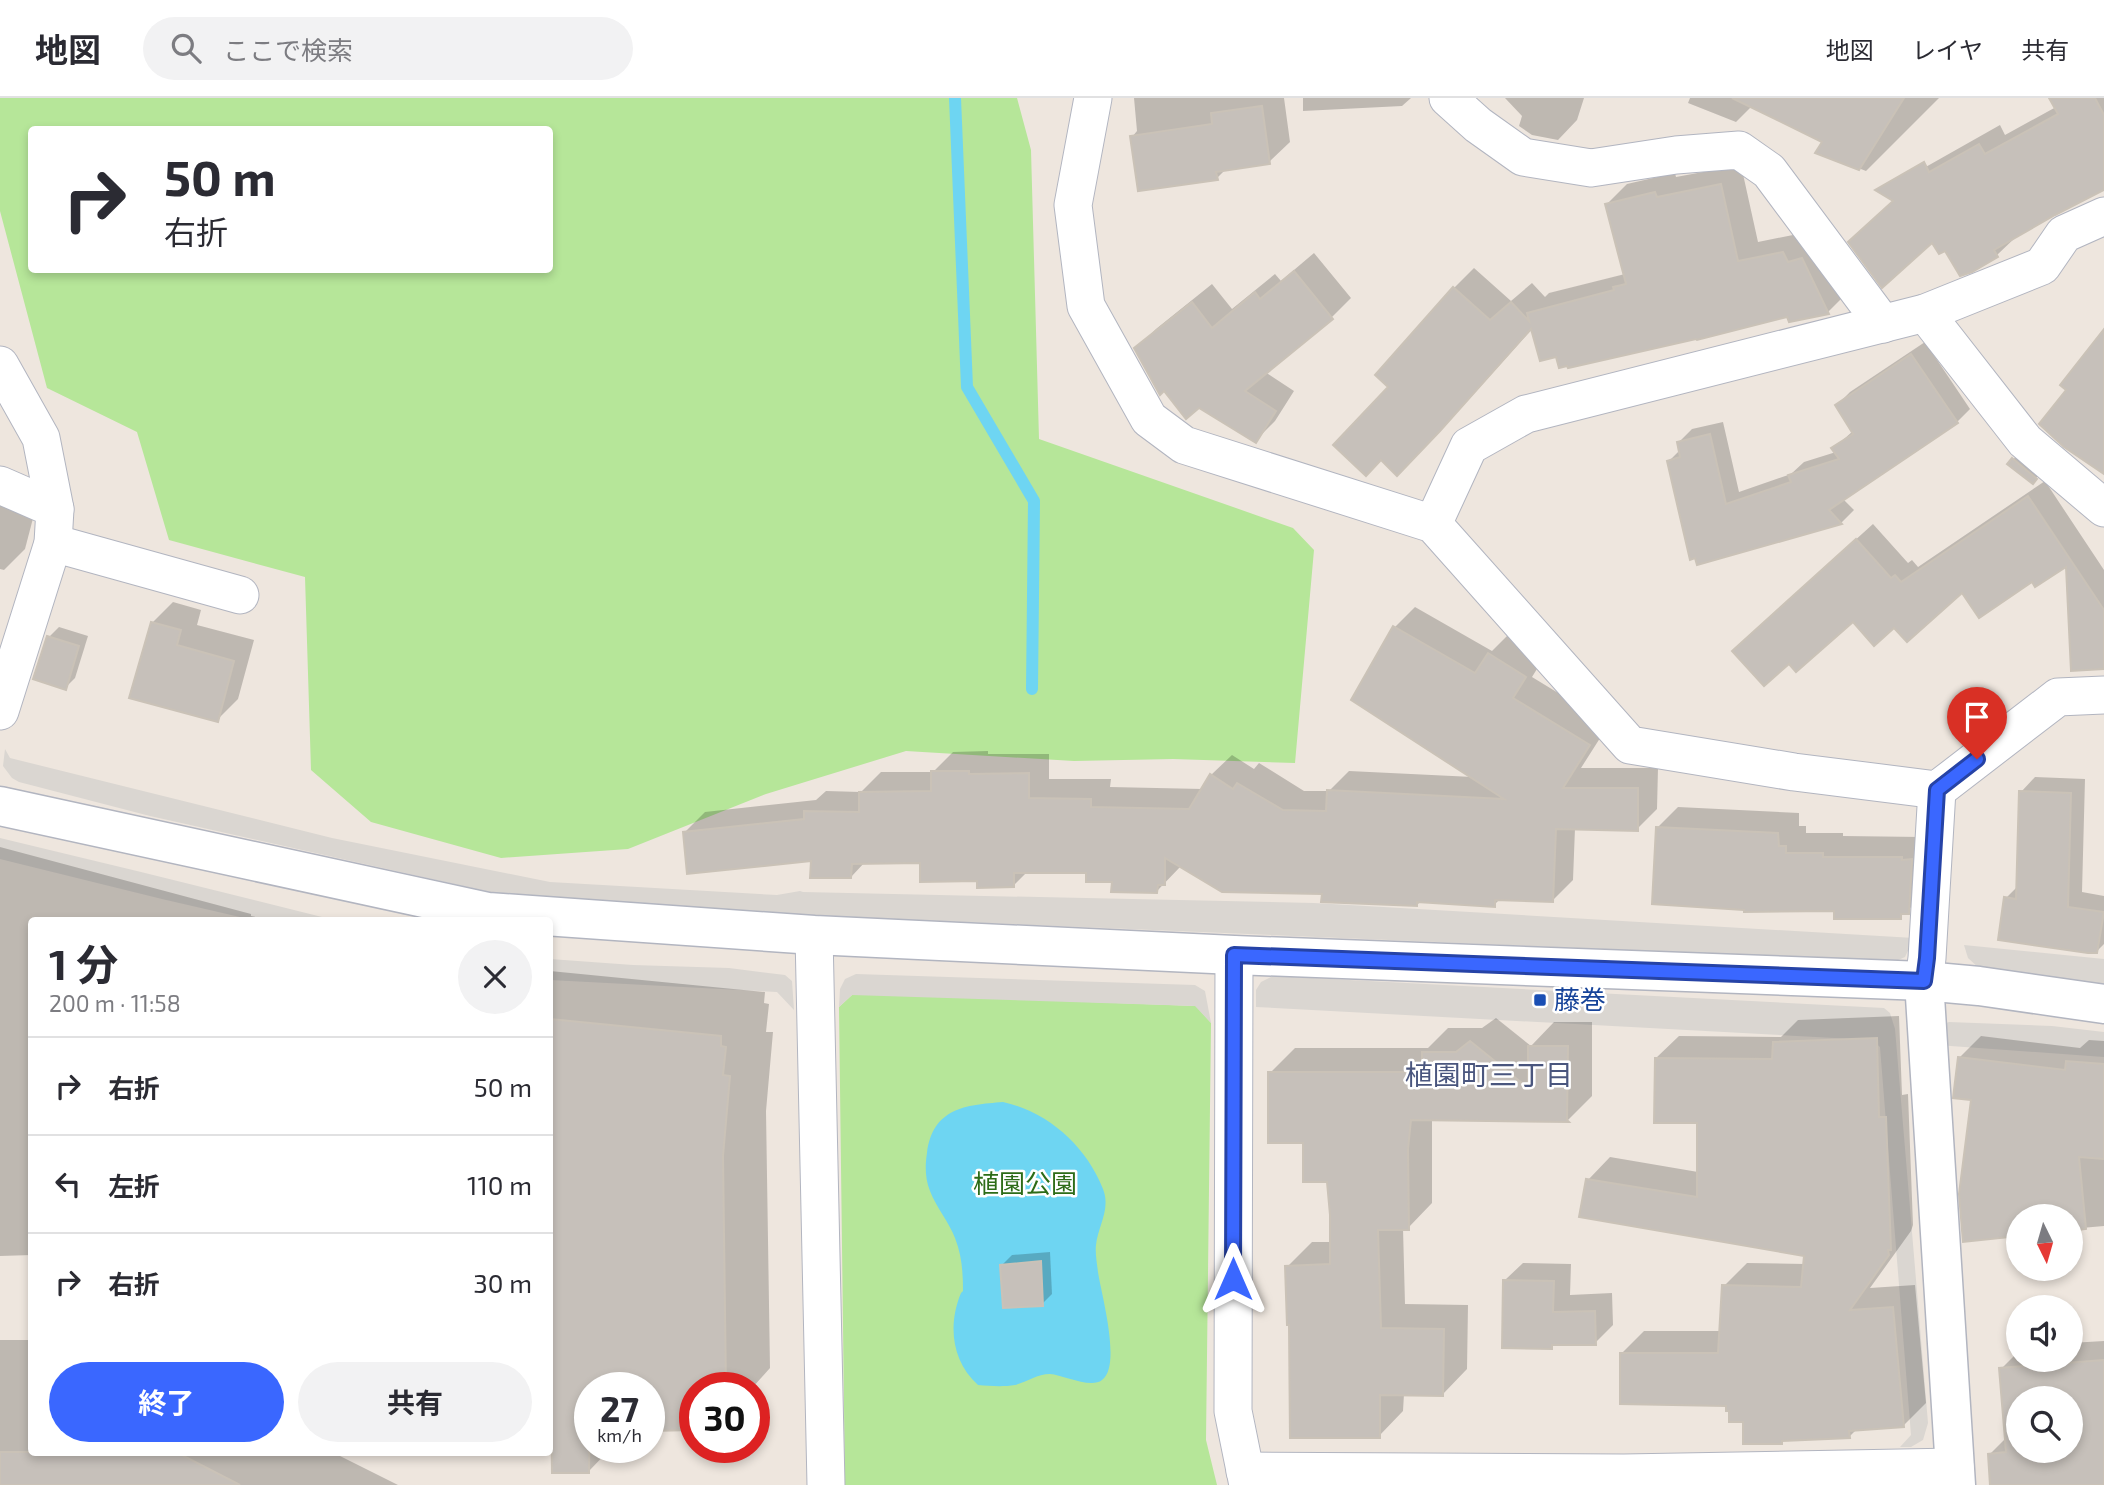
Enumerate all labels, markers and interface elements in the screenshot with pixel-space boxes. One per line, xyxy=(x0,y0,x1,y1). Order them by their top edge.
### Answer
search box xyxy=(143,17,633,80)
text: 地図 xyxy=(35,29,101,69)
icon: search xyxy=(167,29,205,67)
text: ここで検索 xyxy=(223,34,353,65)
text: 地図 xyxy=(1826,35,1874,64)
text: レイヤ xyxy=(1912,35,1983,64)
text: 共有 xyxy=(2021,35,2069,64)
text: 50 m xyxy=(164,147,276,206)
icon: right xyxy=(49,154,140,245)
text: 右折 xyxy=(164,212,228,250)
pin xyxy=(1947,687,2007,759)
icon: arrive xyxy=(1958,698,1996,736)
text: 1 分 xyxy=(49,938,118,988)
button: close xyxy=(458,940,532,1014)
place label: 藤巻 xyxy=(1554,983,1606,1014)
text: 200 m · 11:58 xyxy=(49,989,181,1017)
marker: 藤巻 xyxy=(1532,992,1548,1008)
district label: 植園町三丁目 xyxy=(1405,1057,1573,1091)
icon: right xyxy=(49,1067,87,1105)
text: 50 m xyxy=(474,1071,532,1102)
text: 右折 xyxy=(108,1072,160,1103)
icon: left xyxy=(49,1165,87,1203)
park label: 植園公園 xyxy=(973,1167,1077,1198)
text: 110 m xyxy=(467,1169,532,1200)
text: 左折 xyxy=(108,1170,160,1201)
north arrow xyxy=(2006,1204,2082,1281)
map controls xyxy=(2006,1204,2083,1463)
position arrow xyxy=(1196,1242,1270,1316)
icon: right xyxy=(49,1263,87,1301)
text: 30 m xyxy=(473,1267,532,1298)
text: 右折 xyxy=(108,1268,160,1299)
button: sound xyxy=(2006,1295,2083,1372)
button: 終了 xyxy=(49,1362,284,1442)
button: 共有 xyxy=(298,1362,532,1442)
speed limit sign: 30 xyxy=(679,1372,770,1463)
button: search xyxy=(2006,1386,2083,1463)
text: 27 xyxy=(600,1387,639,1429)
text: km/h xyxy=(597,1424,642,1446)

